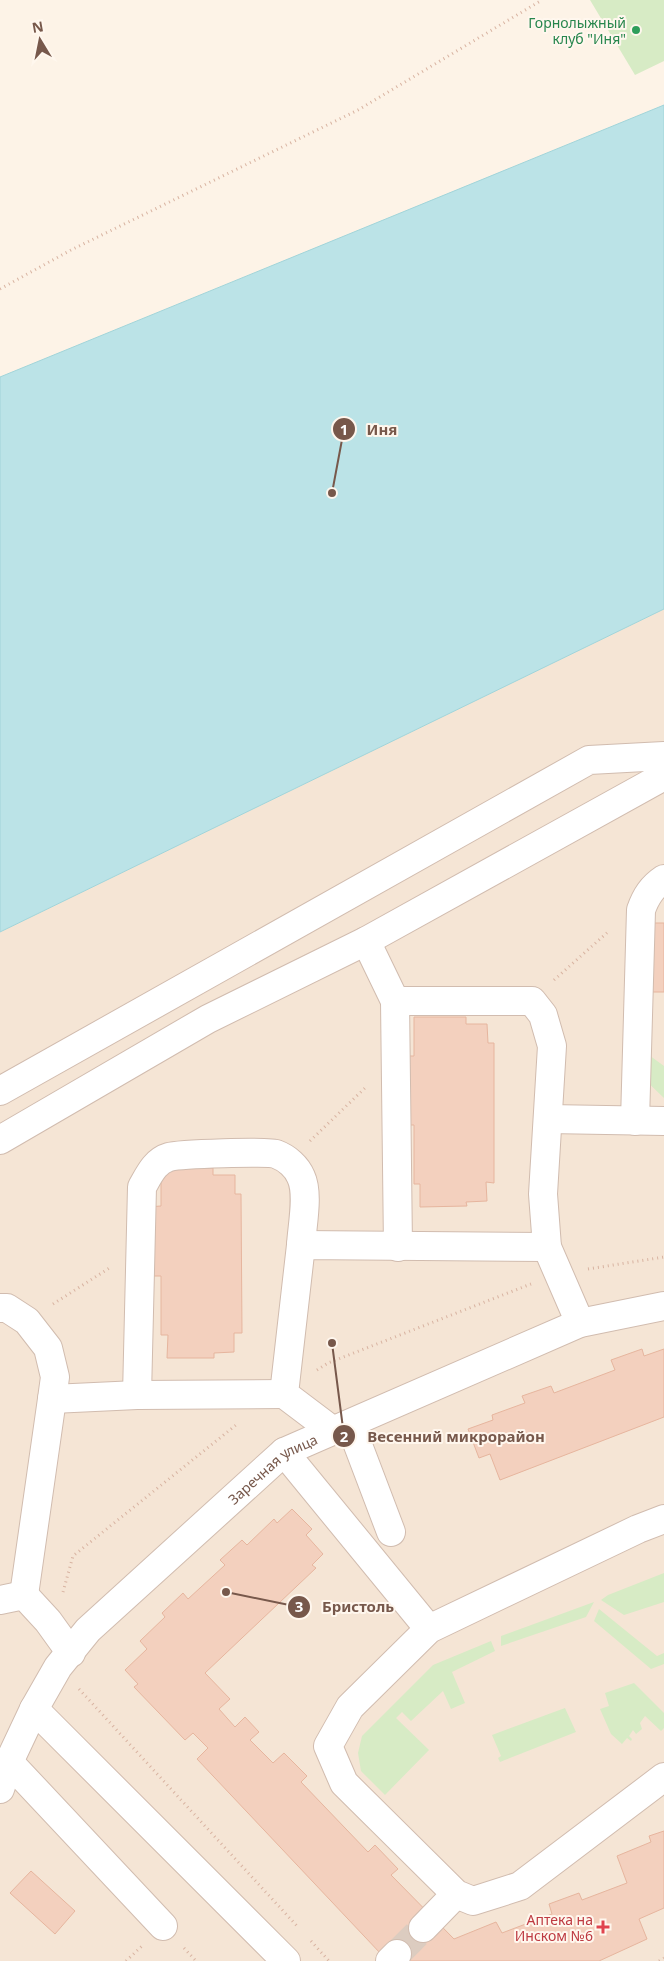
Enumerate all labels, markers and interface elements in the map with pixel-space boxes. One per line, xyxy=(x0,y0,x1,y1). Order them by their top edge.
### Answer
place label: Горнолыжный клуб "Иня" xyxy=(528,13,626,48)
north arrow xyxy=(15,15,65,65)
text: N xyxy=(30,16,45,37)
marker: Горнолыжный клуб "Иня" xyxy=(630,24,642,36)
callout: Иня xyxy=(332,414,408,444)
text: 1 xyxy=(340,419,348,439)
text: Иня xyxy=(367,419,397,439)
callout: Весенний микрорайон xyxy=(332,1421,554,1451)
text: 2 xyxy=(340,1426,349,1446)
text: Весенний микрорайон xyxy=(367,1426,545,1446)
street label: Заречная улица xyxy=(224,1429,320,1508)
callout: Бристоль xyxy=(287,1592,404,1622)
text: 3 xyxy=(295,1596,303,1616)
text: Бристоль xyxy=(322,1596,394,1616)
place label: Аптека на Инском №6 xyxy=(515,1910,593,1945)
marker: Аптека на Инском №6 xyxy=(597,1921,609,1933)

